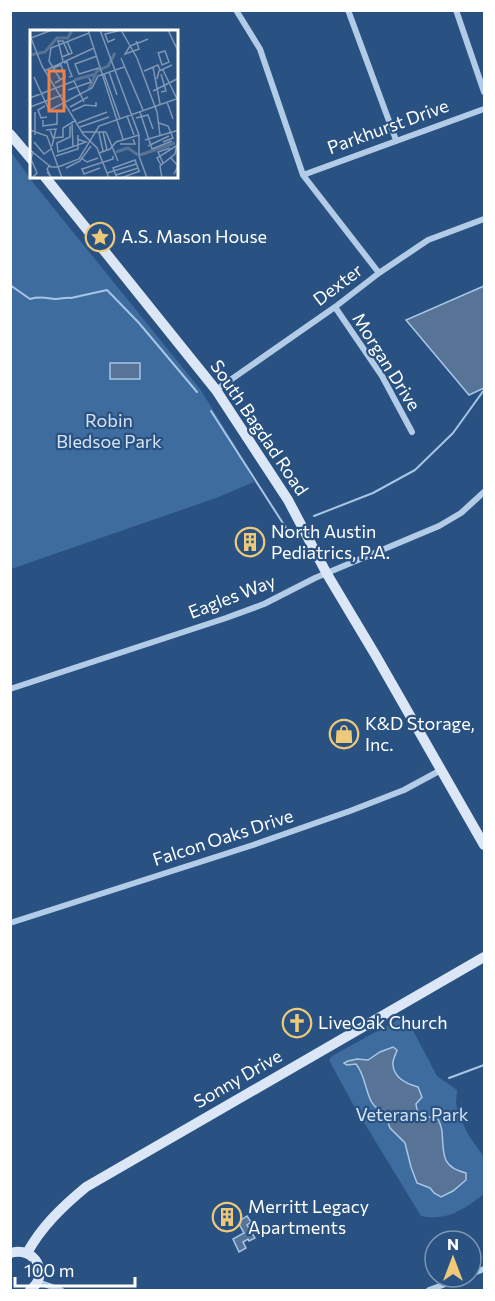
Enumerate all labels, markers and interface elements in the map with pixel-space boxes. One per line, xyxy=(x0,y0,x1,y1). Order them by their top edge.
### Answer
inset map xyxy=(30,30,178,178)
street label: Parkhurst Drive xyxy=(324,94,451,158)
place icon: A.S. Mason House xyxy=(84,221,116,253)
place label: A.S. Mason House xyxy=(121,225,267,247)
street label: Dexter xyxy=(308,258,366,310)
street label: Morgan Drive xyxy=(348,308,426,415)
street label: South Bagdad Road xyxy=(206,355,313,499)
park label: Robin Bledsoe Park xyxy=(56,409,162,452)
place label: North Austin Pediatrics, P.A. xyxy=(271,520,390,563)
building icon: North Austin Pediatrics, P.A. xyxy=(234,526,266,558)
street label: Eagles Way xyxy=(185,569,278,623)
place label: K&D Storage, Inc. xyxy=(365,712,475,755)
shop icon: K&D Storage, Inc. xyxy=(328,718,360,750)
street label: Falcon Oaks Drive xyxy=(150,804,296,870)
church icon: LiveOak Church xyxy=(281,1007,313,1039)
place label: LiveOak Church xyxy=(318,1011,447,1033)
street label: Sonny Drive xyxy=(190,1044,285,1112)
park label: Veterans Park xyxy=(355,1103,469,1125)
place label: Merritt Legacy Apartments xyxy=(248,1195,369,1238)
building icon: Merritt Legacy Apartments xyxy=(211,1201,243,1233)
north arrow xyxy=(423,1229,483,1289)
text: N xyxy=(447,1234,459,1253)
scale bar xyxy=(15,1250,135,1288)
text: 100 m xyxy=(24,1259,74,1281)

